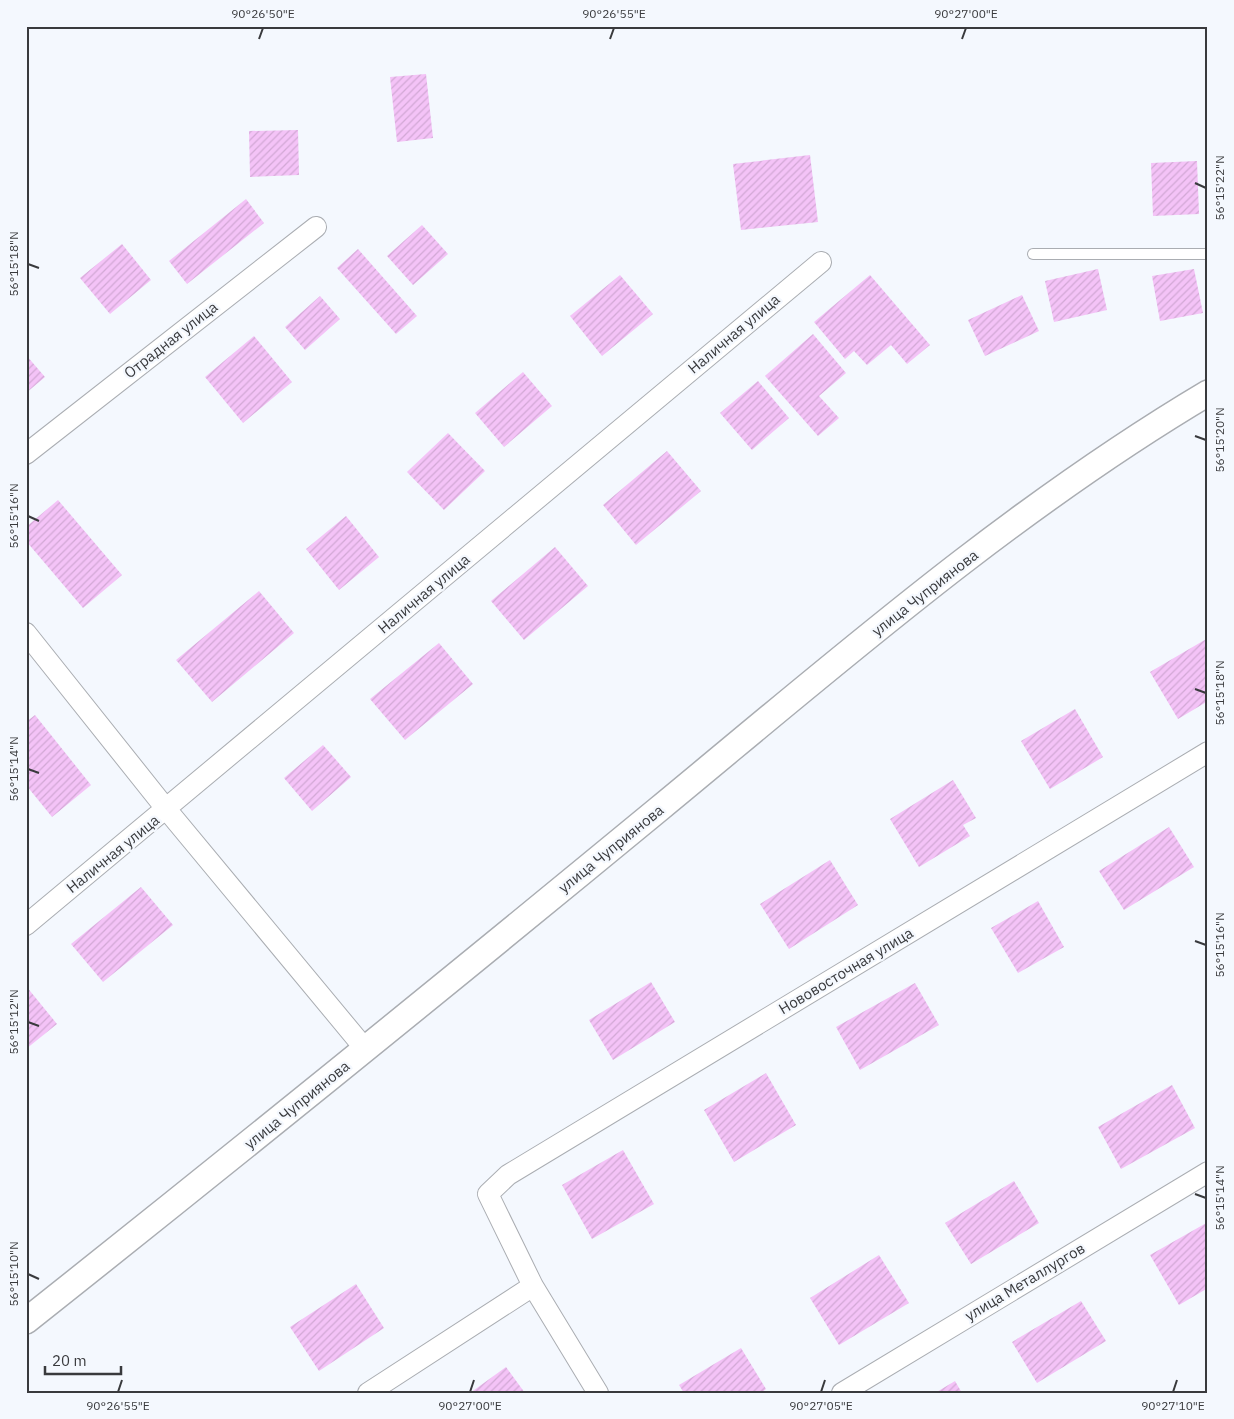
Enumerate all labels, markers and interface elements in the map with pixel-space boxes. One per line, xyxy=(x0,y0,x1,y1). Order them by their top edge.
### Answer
text: 90°26'50"E xyxy=(231,6,295,21)
text: 90°26'55"E xyxy=(582,6,646,21)
text: 90°27'00"E xyxy=(934,6,998,21)
text: 56°15'22"N xyxy=(1212,155,1227,221)
text: 56°15'18"N xyxy=(6,231,21,297)
street label: Наличная улица xyxy=(684,290,783,378)
street label: Отрадная улица xyxy=(120,297,221,382)
text: 56°15'20"N xyxy=(1212,407,1227,473)
text: 56°15'16"N xyxy=(6,483,21,549)
street label: улица Чуприянова xyxy=(868,545,982,640)
street label: Наличная улица xyxy=(374,550,473,638)
text: 56°15'18"N xyxy=(1212,660,1227,726)
text: 56°15'14"N xyxy=(6,736,21,802)
street label: улица Чуприянова xyxy=(554,800,667,897)
street label: Наличная улица xyxy=(62,810,163,897)
text: 56°15'16"N xyxy=(1212,912,1227,978)
street label: Нововосточная улица xyxy=(775,923,916,1018)
text: 56°15'12"N xyxy=(6,989,21,1055)
street label: улица Чуприянова xyxy=(240,1056,353,1153)
text: 56°15'14"N xyxy=(1212,1165,1227,1231)
street label: улица Металлургов xyxy=(961,1238,1088,1325)
text: 56°15'10"N xyxy=(6,1241,21,1307)
scale bar xyxy=(45,1344,121,1376)
text: 20 m xyxy=(52,1351,87,1370)
text: 90°26'55"E xyxy=(86,1398,150,1413)
text: 90°27'00"E xyxy=(438,1398,502,1413)
text: 90°27'05"E xyxy=(789,1398,853,1413)
text: 90°27'10"E xyxy=(1141,1398,1205,1413)

